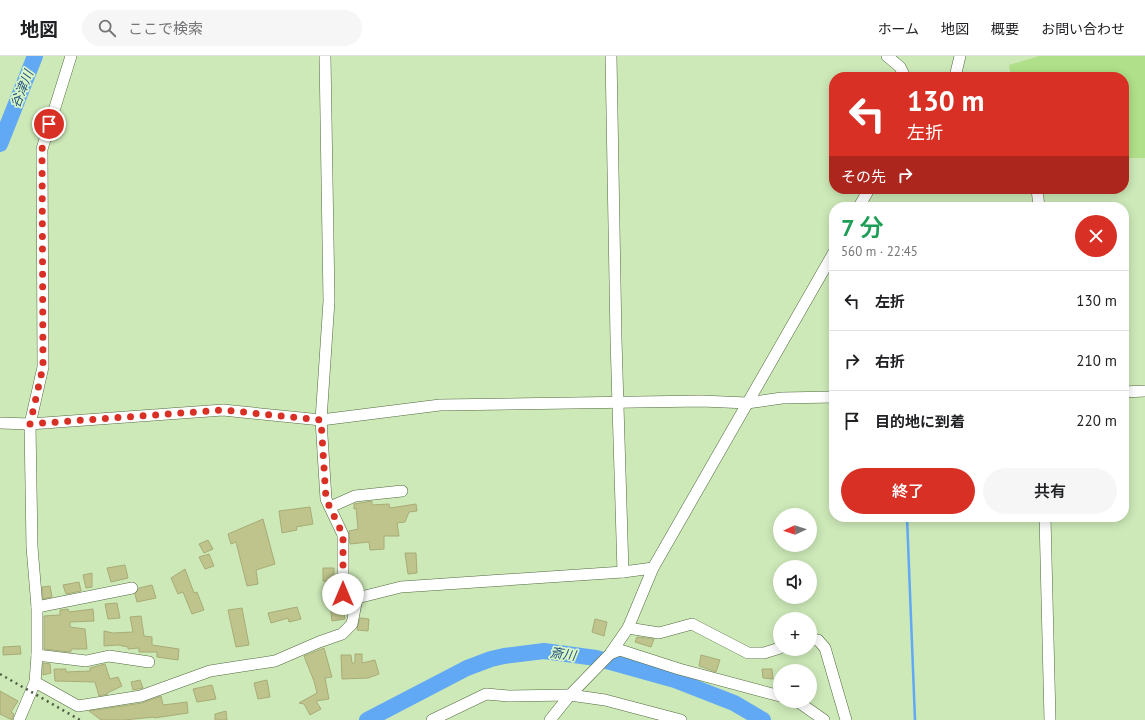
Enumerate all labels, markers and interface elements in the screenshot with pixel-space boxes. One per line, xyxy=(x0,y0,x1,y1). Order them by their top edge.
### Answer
search box xyxy=(82,10,362,46)
text: 地図 xyxy=(20,17,58,41)
icon: search xyxy=(96,17,118,39)
text: ここで検索 xyxy=(128,19,203,38)
text: ホーム xyxy=(877,20,919,38)
text: 地図 xyxy=(941,20,969,38)
text: 概要 xyxy=(991,20,1019,38)
text: お問い合わせ xyxy=(1041,20,1125,38)
water label: 谷津川 xyxy=(7,66,38,110)
text: 130 m xyxy=(907,82,984,119)
icon: left xyxy=(841,88,893,140)
pin xyxy=(32,107,66,141)
icon: arrive xyxy=(38,113,60,135)
text: 左折 xyxy=(907,121,943,144)
icon: right xyxy=(894,164,916,186)
text: その先 xyxy=(841,167,886,186)
text: 7 分 xyxy=(841,212,883,243)
button: close xyxy=(1075,215,1117,257)
text: 560 m · 22:45 xyxy=(841,243,918,260)
icon: left xyxy=(841,290,863,312)
text: 130 m xyxy=(1076,291,1117,310)
text: 左折 xyxy=(875,292,905,311)
icon: right xyxy=(841,350,863,372)
text: 210 m xyxy=(1076,351,1117,370)
text: 右折 xyxy=(875,352,905,371)
icon: arrive xyxy=(841,410,863,432)
text: 220 m xyxy=(1076,411,1117,430)
text: 目的地に到着 xyxy=(875,412,965,431)
button: 終了 xyxy=(841,468,975,514)
button: 共有 xyxy=(983,468,1117,514)
north arrow xyxy=(773,508,817,552)
map controls xyxy=(773,508,817,708)
button: sound xyxy=(773,560,817,604)
position arrow xyxy=(322,573,364,615)
button: + xyxy=(773,612,817,656)
water label: 斎川 xyxy=(549,644,579,665)
button: − xyxy=(773,664,817,708)

